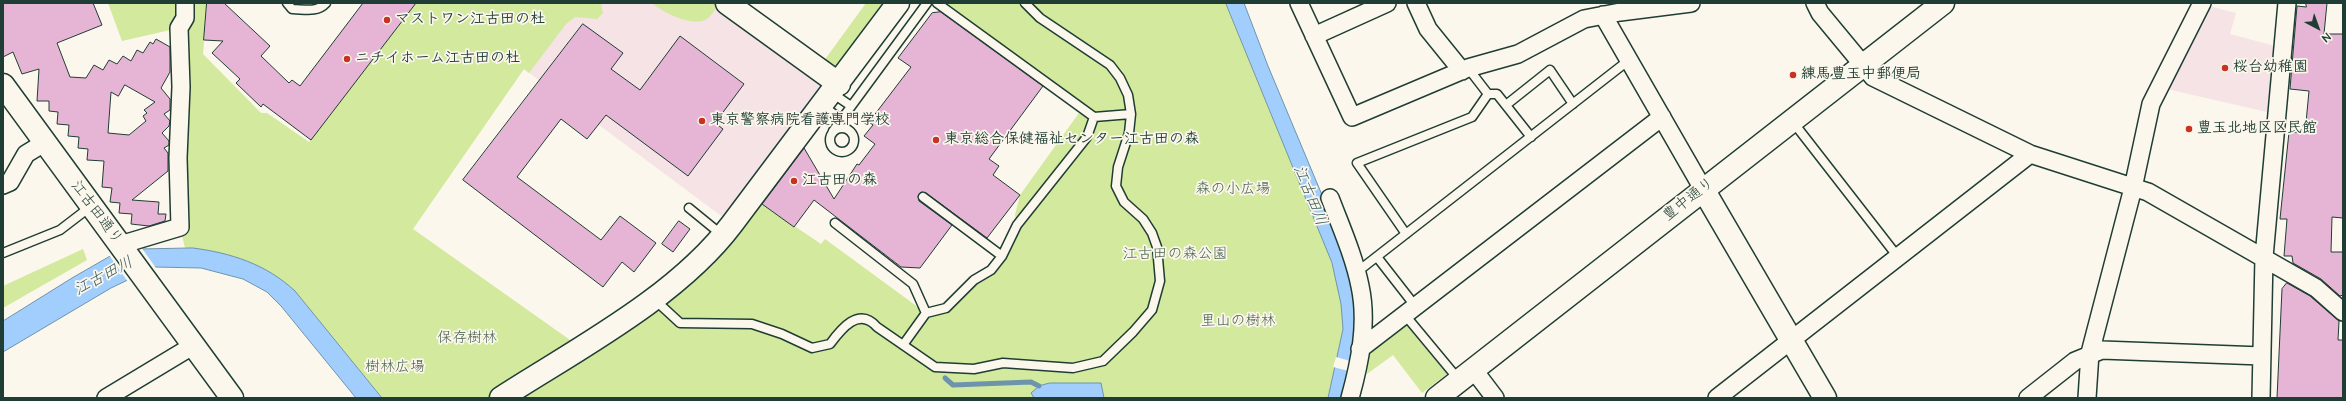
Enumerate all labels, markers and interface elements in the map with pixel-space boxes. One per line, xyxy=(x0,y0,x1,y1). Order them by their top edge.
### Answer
north arrow xyxy=(2298,8,2338,48)
place label: マストワン江古田の杜 xyxy=(395,11,545,29)
marker: マストワン江古田の杜 xyxy=(382,15,392,25)
text: N xyxy=(2319,30,2334,45)
place label: ニチイホーム江古田の杜 xyxy=(355,50,520,68)
marker: ニチイホーム江古田の杜 xyxy=(342,54,352,64)
place label: 桜台幼稚園 xyxy=(2233,59,2308,77)
marker: 桜台幼稚園 xyxy=(2220,63,2230,73)
place label: 練馬豊玉中郵便局 xyxy=(1801,66,1921,84)
marker: 練馬豊玉中郵便局 xyxy=(1788,70,1798,80)
place label: 東京警察病院看護専門学校 xyxy=(710,112,890,130)
marker: 東京警察病院看護専門学校 xyxy=(697,116,707,126)
place label: 豊玉北地区区民館 xyxy=(2197,120,2317,138)
marker: 豊玉北地区区民館 xyxy=(2184,124,2194,134)
place label: 東京総合保健福祉センター江古田の森 xyxy=(944,131,1199,149)
marker: 東京総合保健福祉センター江古田の森 xyxy=(931,135,941,145)
water label: 江古田川 xyxy=(1288,163,1330,229)
place label: 江古田の森 xyxy=(802,172,877,190)
street label: 豊中通り xyxy=(1660,174,1718,226)
marker: 江古田の森 xyxy=(789,176,799,186)
street label: 江古田通り xyxy=(66,178,126,248)
park label: 森の小広場 xyxy=(1196,181,1270,199)
park label: 江古田の森公園 xyxy=(1123,246,1227,264)
water label: 江古田川 xyxy=(71,254,137,300)
park label: 里山の樹林 xyxy=(1201,313,1275,331)
park label: 保存樹林 xyxy=(437,330,497,348)
park label: 樹林広場 xyxy=(365,359,425,377)

